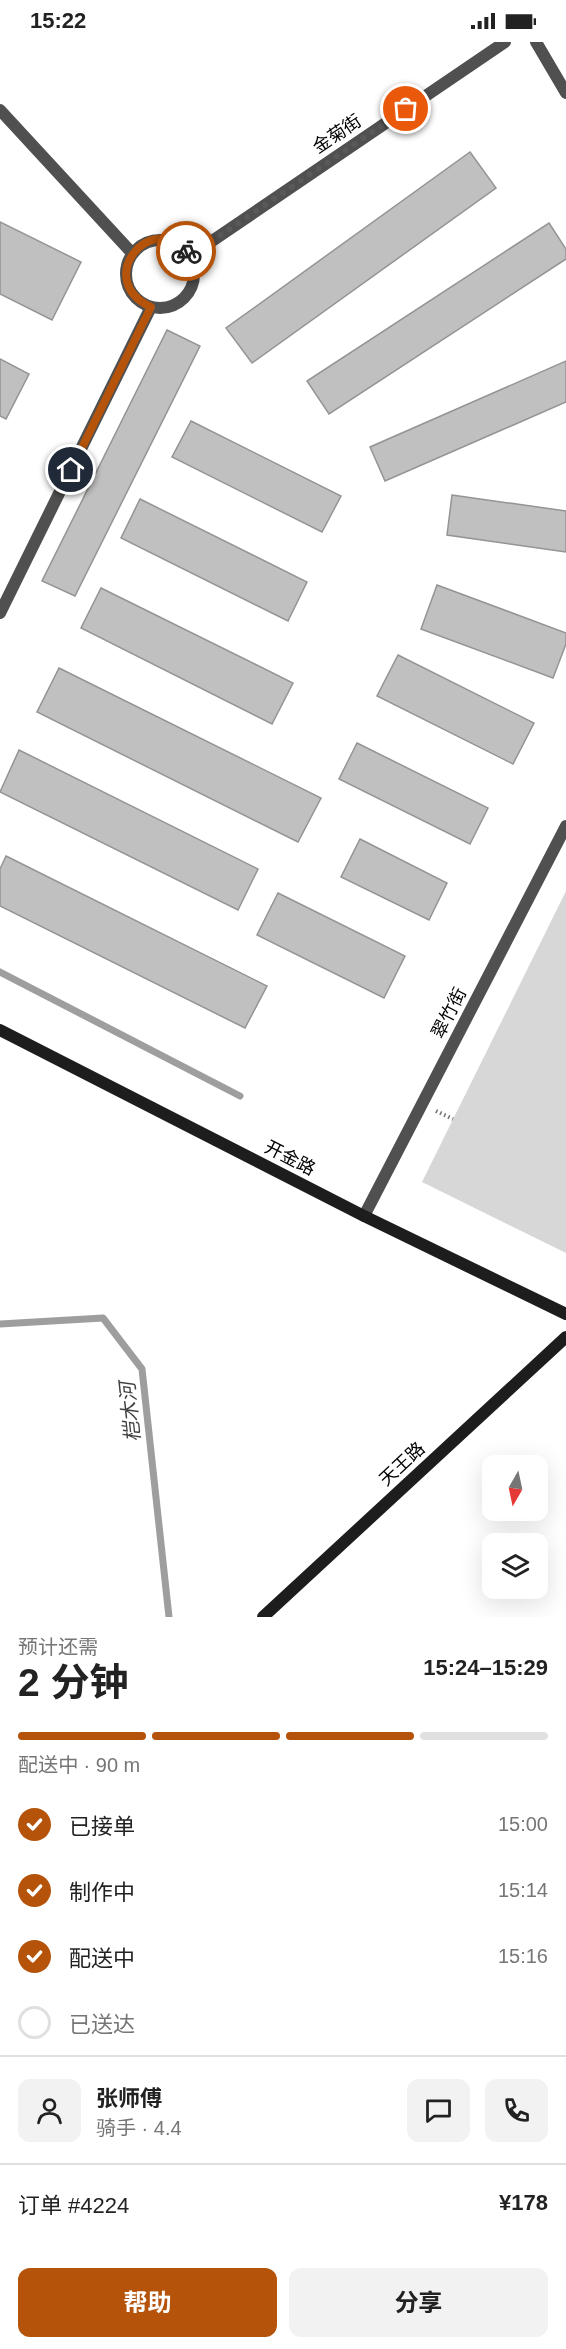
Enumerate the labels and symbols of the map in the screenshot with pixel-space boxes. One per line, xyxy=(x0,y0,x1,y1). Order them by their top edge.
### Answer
pin xyxy=(380,83,431,134)
street label: 金菊街 xyxy=(309,111,365,157)
courier xyxy=(156,221,216,281)
pin xyxy=(45,444,96,495)
street label: 翠竹街 xyxy=(428,984,470,1042)
street label: 开金路 xyxy=(261,1137,319,1179)
water label: 桤木河 xyxy=(116,1377,144,1443)
street label: 天王路 xyxy=(375,1438,429,1490)
north arrow xyxy=(482,1455,548,1521)

